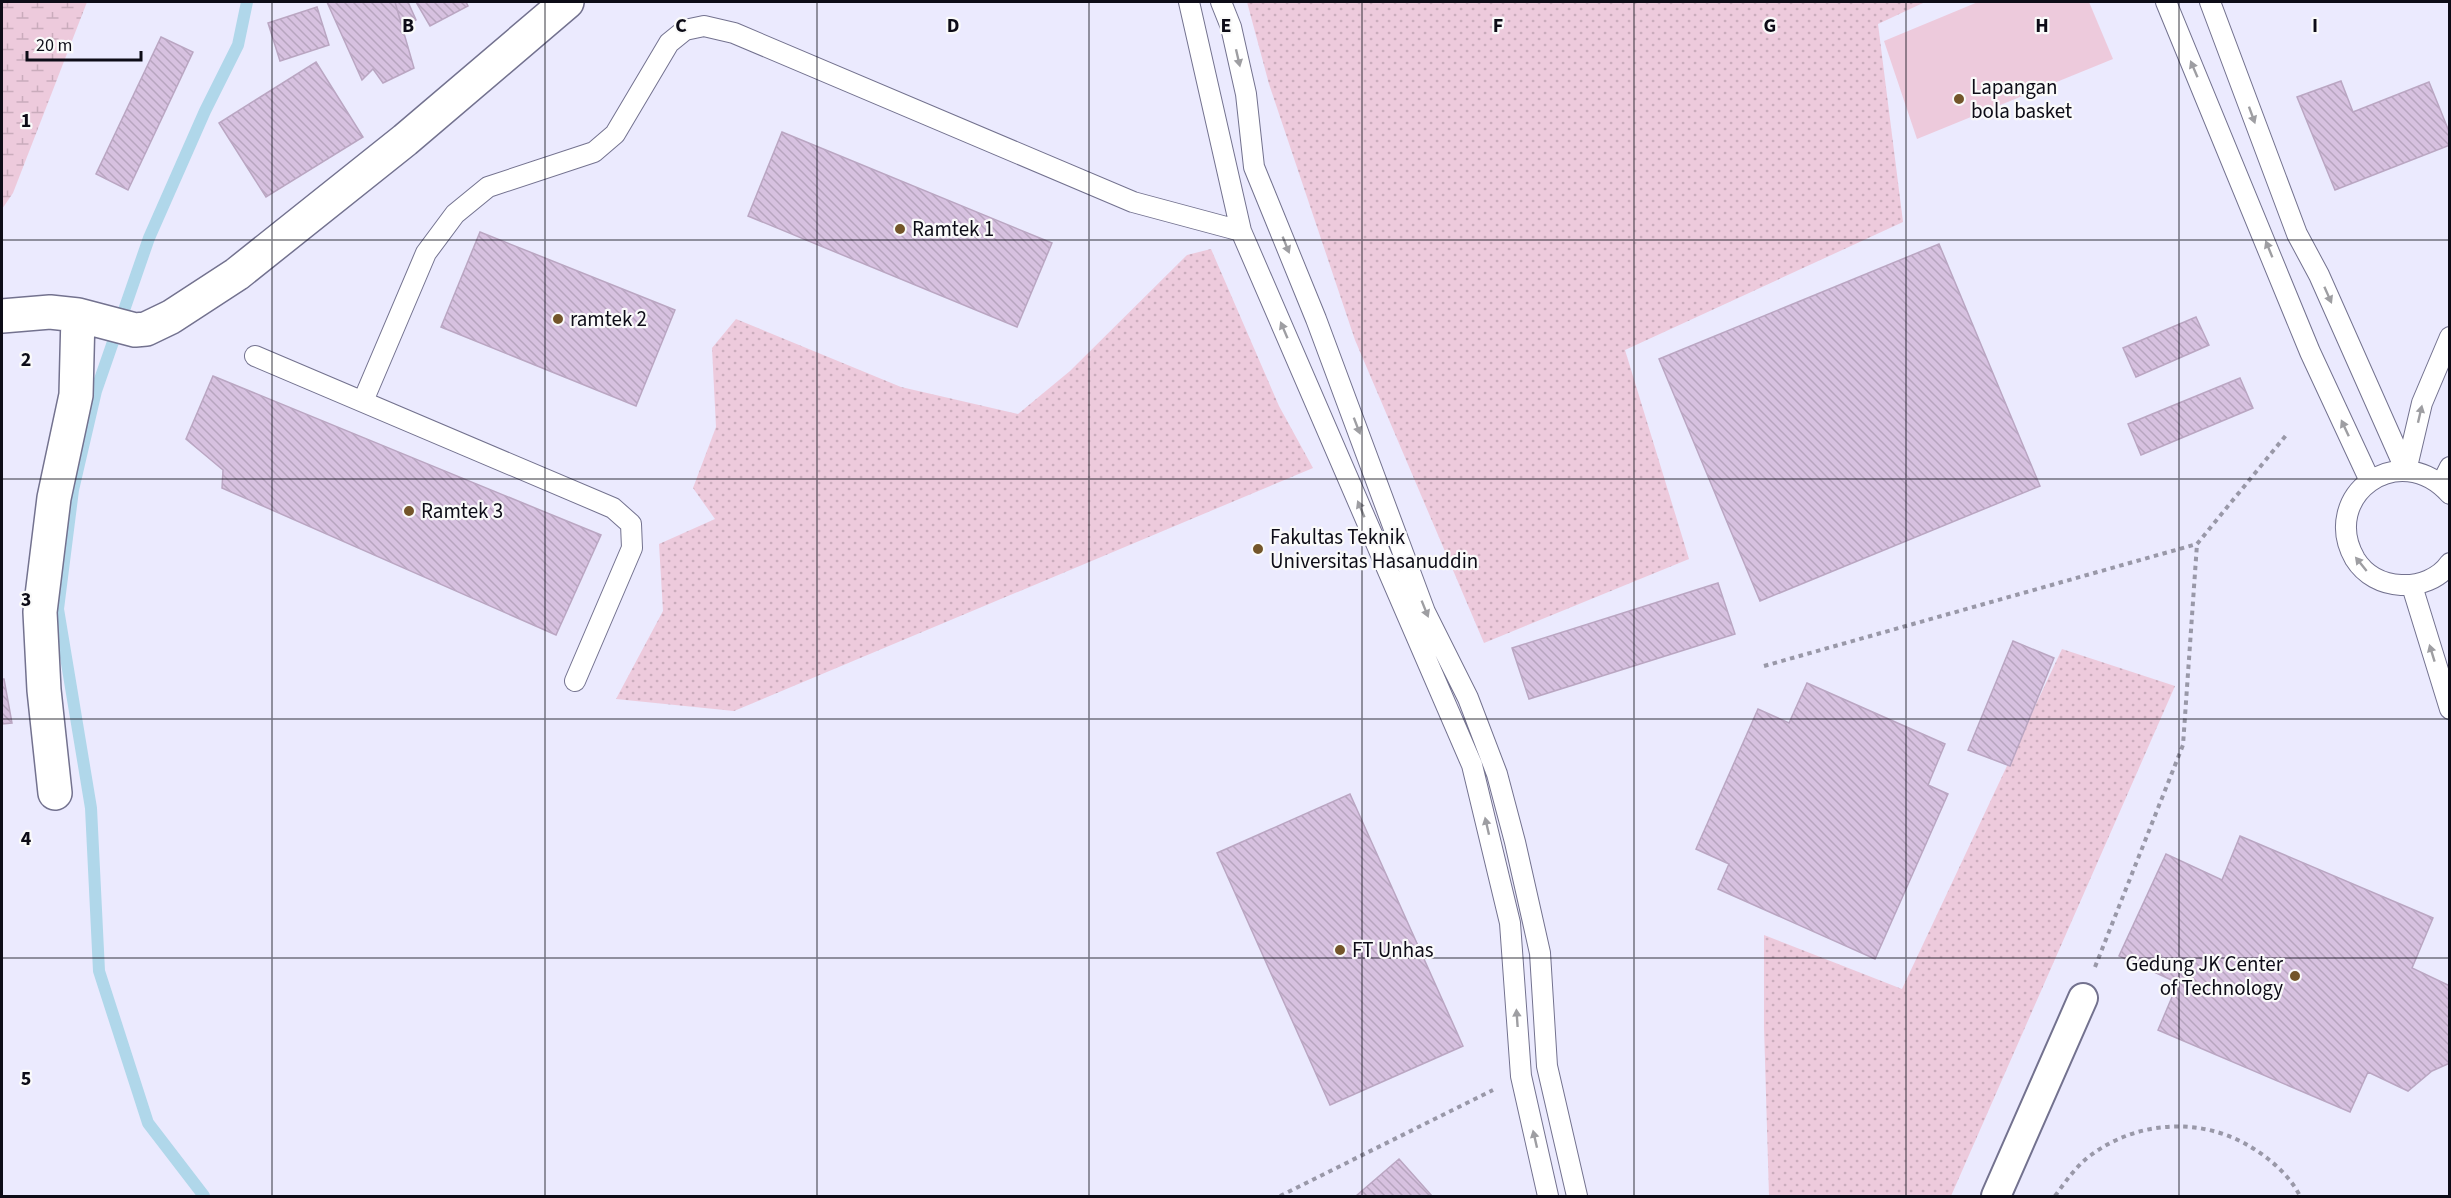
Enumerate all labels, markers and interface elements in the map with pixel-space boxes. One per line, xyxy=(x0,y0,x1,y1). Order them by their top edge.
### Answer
text: B xyxy=(402,12,414,40)
text: C xyxy=(675,12,687,40)
text: D xyxy=(947,12,959,40)
text: E xyxy=(1221,12,1231,40)
text: F xyxy=(1493,12,1503,40)
text: G xyxy=(1764,12,1776,40)
text: H xyxy=(2035,12,2049,40)
text: I xyxy=(2312,12,2318,40)
scale bar xyxy=(27,24,141,62)
text: 20 m xyxy=(36,33,72,58)
one-way arrow xyxy=(1233,48,1243,67)
one-way arrow xyxy=(2189,60,2198,78)
place label: Lapangan bola basket xyxy=(1971,72,2072,126)
marker: Lapangan bola basket xyxy=(1952,92,1966,106)
text: 1 xyxy=(21,107,31,135)
one-way arrow xyxy=(2248,107,2258,125)
place label: Ramtek 1 xyxy=(912,214,994,244)
marker: Ramtek 1 xyxy=(893,222,907,236)
one-way arrow xyxy=(1282,236,1291,254)
one-way arrow xyxy=(2264,240,2273,258)
one-way arrow xyxy=(2323,286,2333,304)
place label: ramtek 2 xyxy=(570,304,647,334)
marker: ramtek 2 xyxy=(551,312,565,326)
one-way arrow xyxy=(1279,321,1288,338)
text: 2 xyxy=(21,346,31,374)
one-way arrow xyxy=(2415,405,2425,423)
one-way arrow xyxy=(1352,418,1362,436)
one-way arrow xyxy=(2341,420,2350,437)
place label: Ramtek 3 xyxy=(421,496,503,526)
one-way arrow xyxy=(1356,499,1366,517)
marker: Ramtek 3 xyxy=(402,504,416,518)
place label: Fakultas Teknik Universitas Hasanuddin xyxy=(1270,522,1478,576)
marker: Fakultas Teknik Universitas Hasanuddin xyxy=(1251,542,1265,556)
one-way arrow xyxy=(2354,556,2367,572)
text: 3 xyxy=(21,586,31,614)
one-way arrow xyxy=(1421,600,1430,618)
one-way arrow xyxy=(2427,644,2436,662)
one-way arrow xyxy=(1481,816,1491,835)
text: 4 xyxy=(21,825,32,853)
place label: FT Unhas xyxy=(1352,935,1434,965)
marker: FT Unhas xyxy=(1333,943,1347,957)
place label: Gedung JK Center of Technology xyxy=(2125,949,2284,1003)
marker: Gedung JK Center of Technology xyxy=(2288,969,2302,983)
one-way arrow xyxy=(1512,1008,1522,1027)
text: 5 xyxy=(21,1065,31,1093)
one-way arrow xyxy=(1530,1130,1540,1149)

